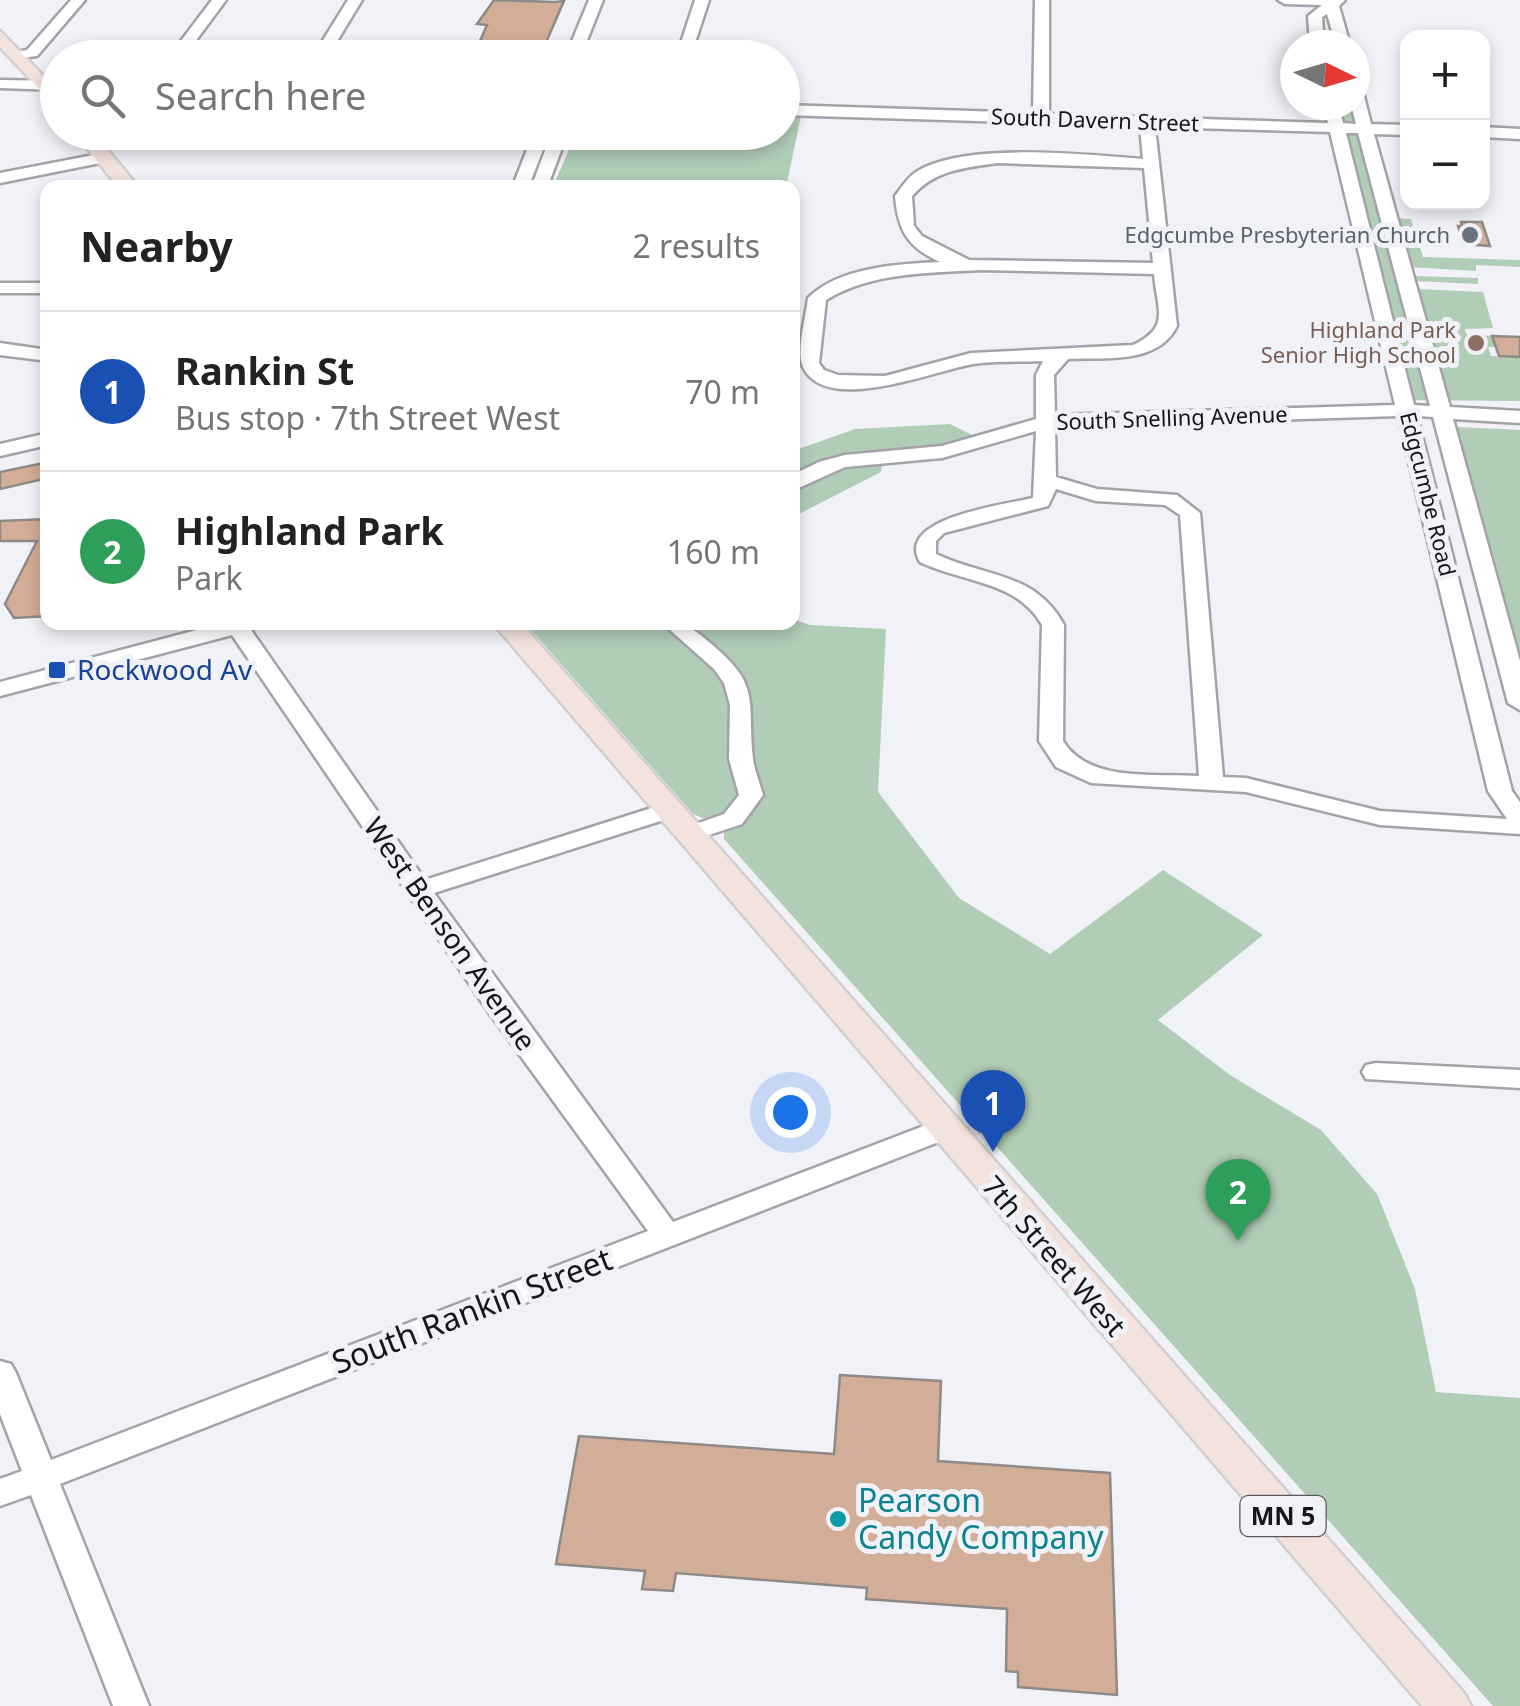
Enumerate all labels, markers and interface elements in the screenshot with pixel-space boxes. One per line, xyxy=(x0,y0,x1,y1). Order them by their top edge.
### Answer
north arrow xyxy=(1280,30,1370,120)
map controls xyxy=(1400,30,1490,210)
button: + xyxy=(1400,30,1490,120)
search box xyxy=(40,40,800,150)
icon: search xyxy=(75,68,130,123)
text: Search here xyxy=(155,69,366,121)
street label: South Davern Street xyxy=(991,100,1200,138)
button: − xyxy=(1400,120,1490,210)
text: Nearby xyxy=(80,217,233,274)
place label: Edgcumbe Presbyterian Church xyxy=(1124,219,1450,249)
text: 2 results xyxy=(633,224,760,267)
marker: Edgcumbe Presbyterian Church xyxy=(1459,224,1481,246)
place label: Highland Park Senior High School xyxy=(1261,314,1456,369)
marker: Highland Park Senior High School xyxy=(1465,332,1487,354)
text: Rankin St xyxy=(175,344,354,396)
text: 1 xyxy=(103,370,122,413)
text: 70 m xyxy=(685,370,760,413)
text: Bus stop · 7th Street West xyxy=(175,396,560,439)
street label: South Snelling Avenue xyxy=(1056,398,1288,436)
street label: Edgcumbe Road xyxy=(1394,408,1464,579)
text: Highland Park xyxy=(175,504,444,556)
text: 2 xyxy=(103,530,122,573)
text: 160 m xyxy=(667,530,760,573)
text: Park xyxy=(175,556,243,599)
place label: Rockwood Av xyxy=(77,650,253,688)
marker: Rockwood Av xyxy=(46,659,68,681)
street label: West Benson Avenue xyxy=(356,809,546,1058)
pin: 1 xyxy=(960,1070,1026,1152)
your location xyxy=(765,1087,816,1138)
pin: 2 xyxy=(1206,1158,1270,1241)
street label: 7th Street West xyxy=(974,1167,1135,1344)
street label: South Rankin Street xyxy=(325,1236,618,1383)
place label: Pearson Candy Company xyxy=(858,1478,1104,1558)
road number: MN 5 xyxy=(1240,1496,1326,1536)
marker: Pearson Candy Company xyxy=(827,1508,849,1530)

